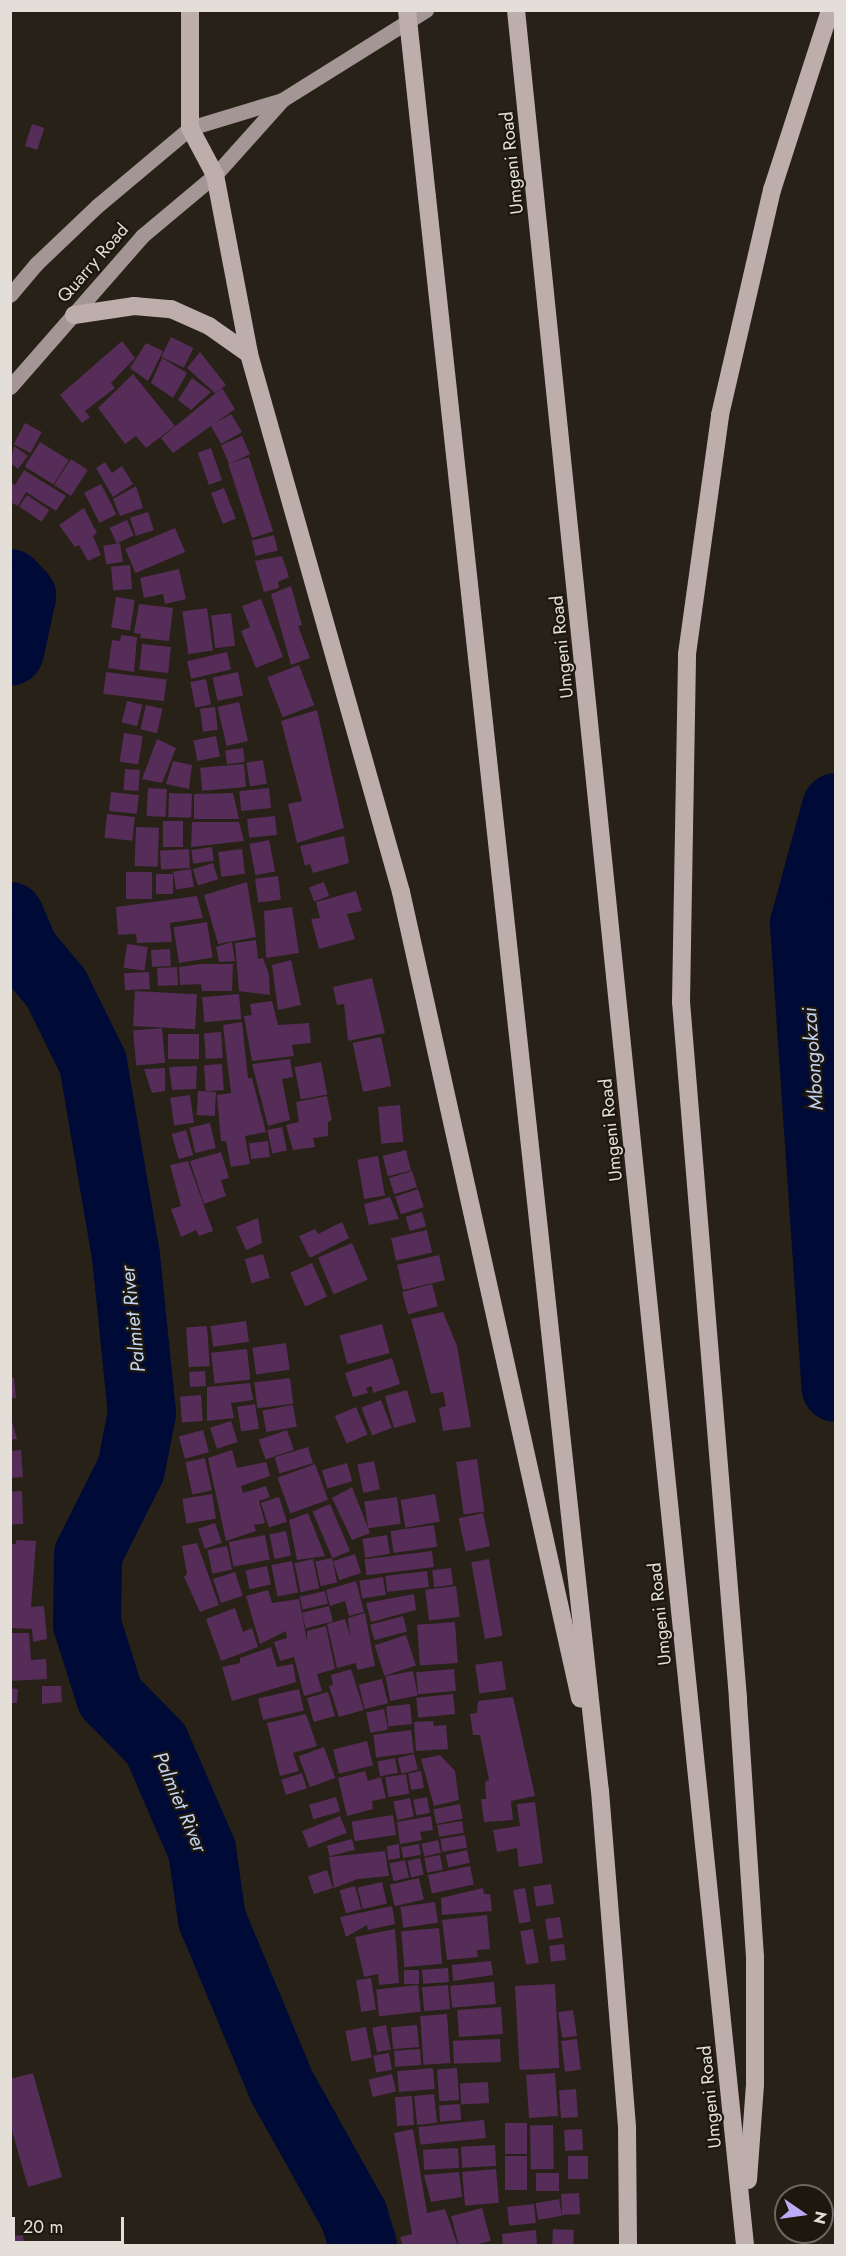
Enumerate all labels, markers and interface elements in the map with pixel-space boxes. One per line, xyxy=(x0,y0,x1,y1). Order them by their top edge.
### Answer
street label: Umgeni Road xyxy=(496,111,528,215)
street label: Quarry Road xyxy=(53,219,133,307)
street label: Umgeni Road xyxy=(546,595,578,699)
water label: Mbongokzai xyxy=(797,1007,829,1111)
street label: Umgeni Road xyxy=(595,1078,627,1182)
water label: Palmiet River xyxy=(115,1264,151,1374)
street label: Umgeni Road xyxy=(644,1562,676,1666)
water label: Palmiet River xyxy=(148,1748,212,1856)
street label: Umgeni Road xyxy=(694,2045,726,2149)
north arrow xyxy=(774,2184,834,2244)
scale bar xyxy=(15,2205,128,2243)
text: N xyxy=(807,2209,833,2226)
text: 20 m xyxy=(23,2214,63,2240)

